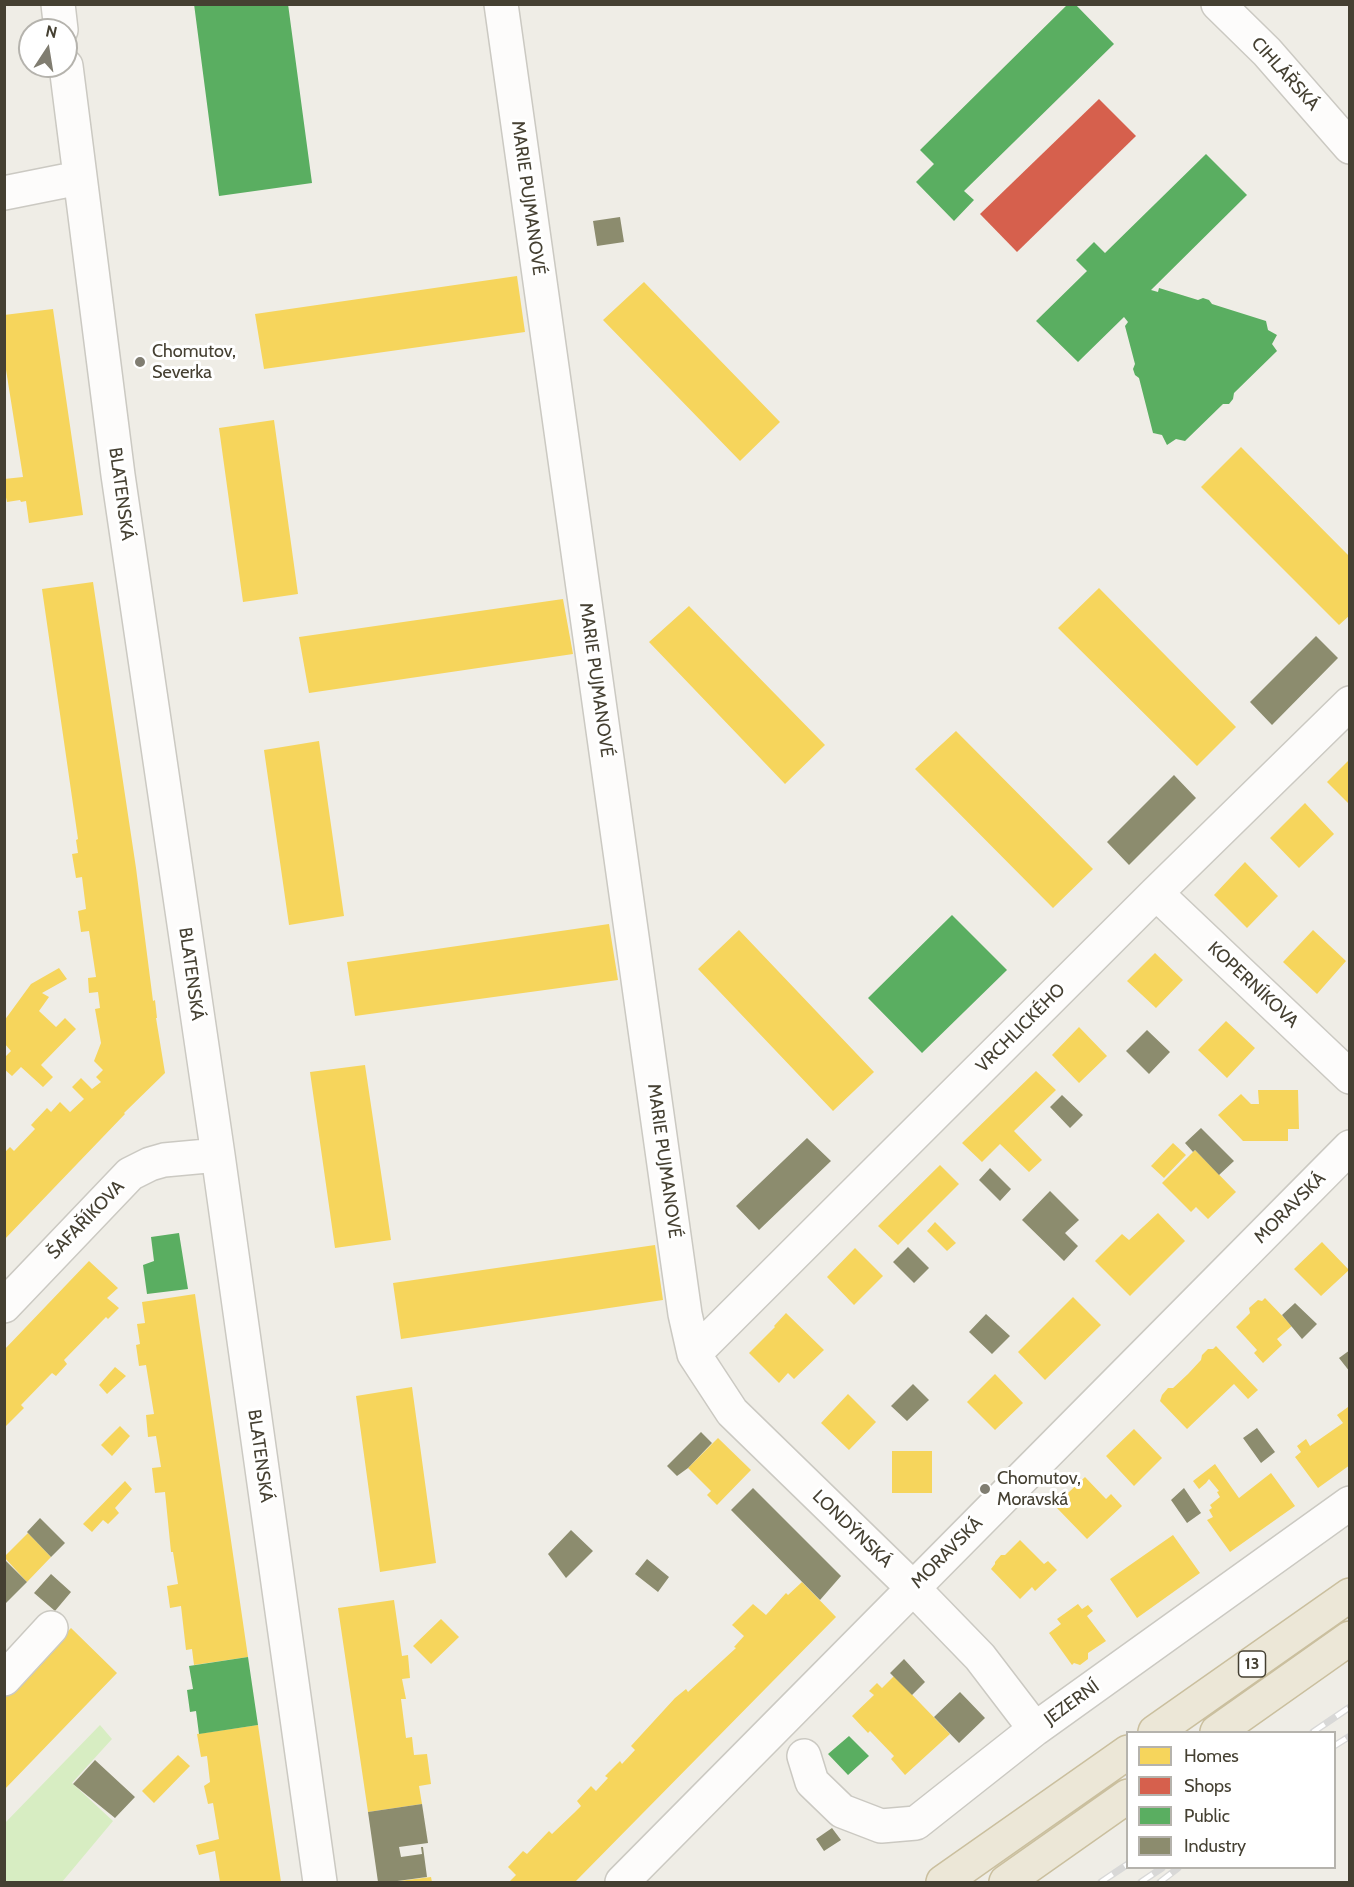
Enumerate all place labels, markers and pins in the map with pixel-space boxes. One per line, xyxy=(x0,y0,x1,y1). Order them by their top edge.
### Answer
place label: Chomutov, Severka xyxy=(152,341,236,384)
marker: Chomutov, Severka xyxy=(133,355,147,369)
place label: Chomutov, Moravská xyxy=(997,1468,1081,1510)
marker: Chomutov, Moravská xyxy=(978,1482,992,1496)

